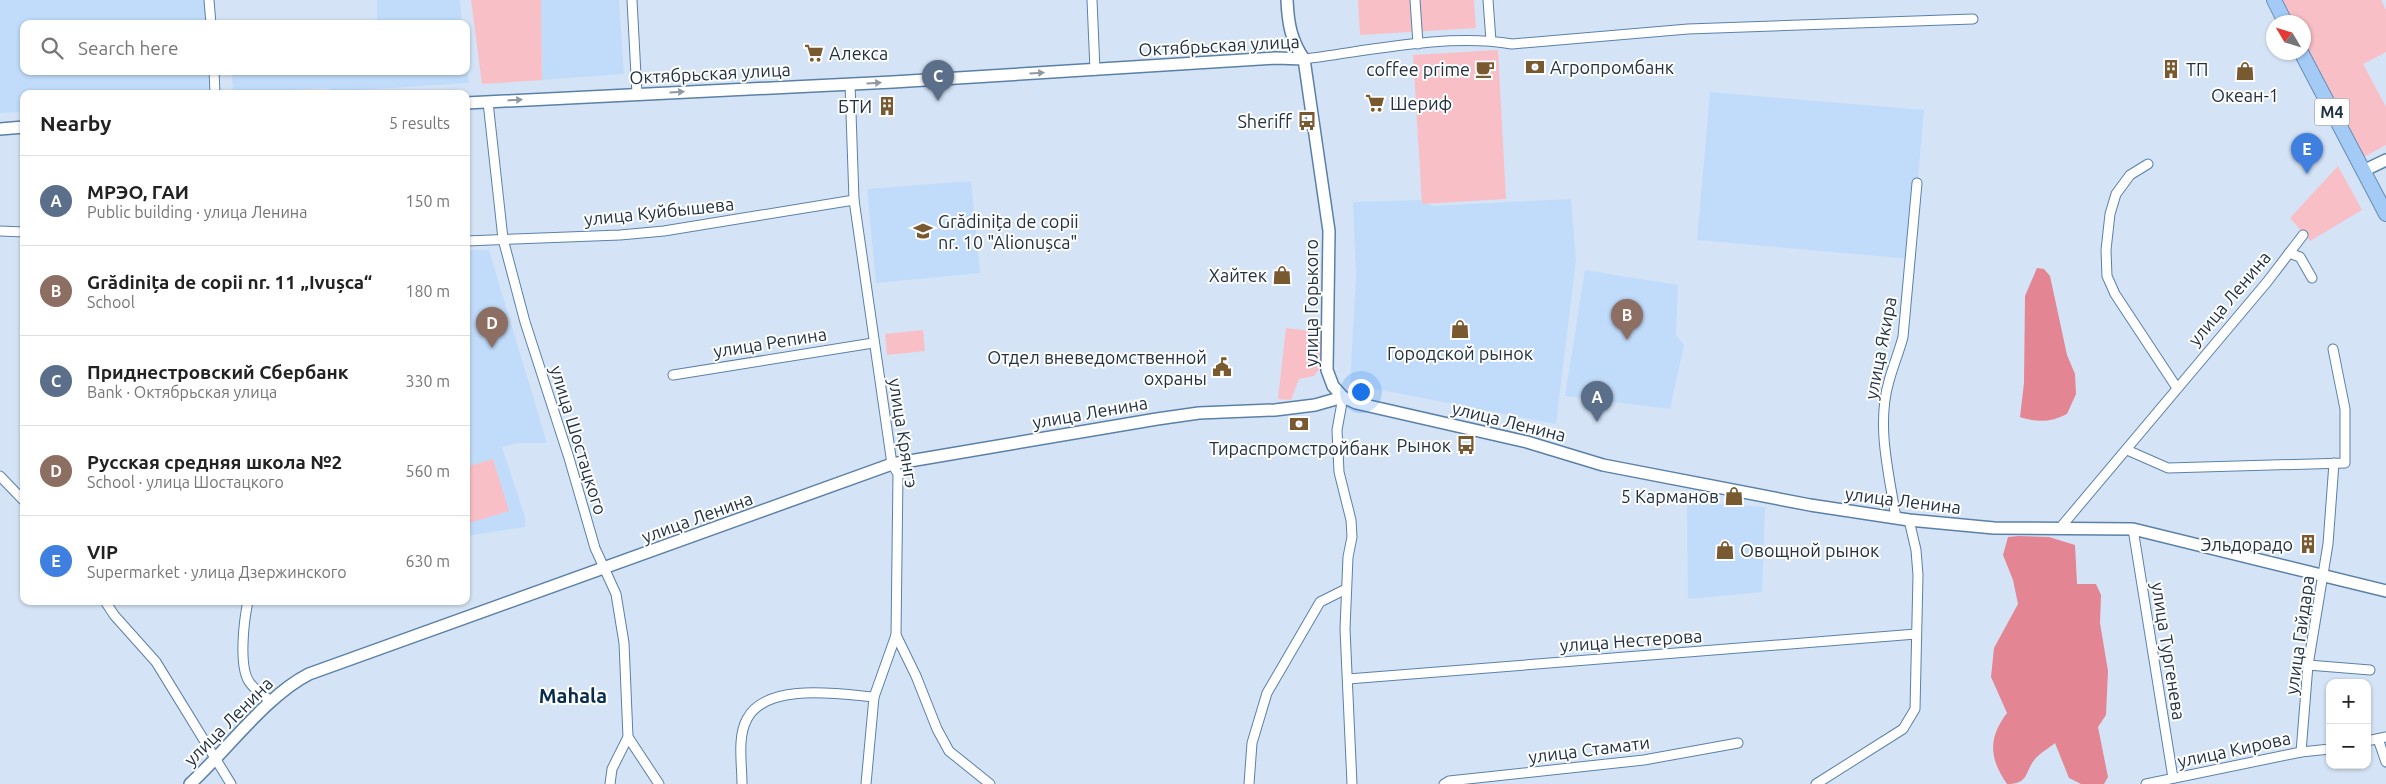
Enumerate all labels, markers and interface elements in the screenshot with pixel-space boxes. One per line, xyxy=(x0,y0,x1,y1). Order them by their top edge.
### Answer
north arrow xyxy=(2266,15,2311,60)
search box xyxy=(20,20,470,75)
street label: Октябрьская улица xyxy=(1138,31,1300,59)
icon: search xyxy=(38,34,66,62)
text: Search here xyxy=(78,37,178,59)
supermarket icon: Алекса xyxy=(803,42,825,64)
place label: Алекса xyxy=(829,43,888,63)
bank icon: Агропромбанк xyxy=(1524,56,1546,78)
place label: Агропромбанк xyxy=(1550,57,1674,77)
cafe icon: coffee prime xyxy=(1474,58,1496,80)
building icon: ТП xyxy=(2160,58,2182,80)
street label: Октябрьская улица xyxy=(629,59,791,87)
place label: coffee prime xyxy=(1366,59,1470,79)
place label: ТП xyxy=(2186,59,2208,79)
pin: C xyxy=(922,60,954,101)
shop icon: Океан-1 xyxy=(2234,60,2256,82)
one-way arrow xyxy=(1029,69,1045,77)
one-way arrow xyxy=(867,78,883,86)
place label: Океан-1 xyxy=(2211,85,2279,105)
one-way arrow xyxy=(669,88,685,96)
supermarket icon: Шериф xyxy=(1364,92,1386,114)
place label: Шериф xyxy=(1390,93,1452,113)
building icon: БТИ xyxy=(876,95,898,117)
one-way arrow xyxy=(507,96,523,104)
place label: БТИ xyxy=(838,96,872,116)
road number: M4 xyxy=(2314,98,2350,125)
bus stop icon: Sheriff xyxy=(1296,110,1318,132)
text: Nearby xyxy=(40,111,111,135)
place label: Sheriff xyxy=(1237,111,1292,131)
text: 5 results xyxy=(389,114,450,132)
pin: E xyxy=(2291,133,2323,174)
text: МРЭО, ГАИ xyxy=(87,181,189,203)
text: A xyxy=(50,192,62,210)
text: 150 m xyxy=(405,192,450,210)
street label: улица Куйбышева xyxy=(583,193,735,229)
text: Public building · улица Ленина xyxy=(87,203,307,221)
place label: Grădinița de copii nr. 10 "Alionușca" xyxy=(938,211,1079,252)
school or university icon: Grădinița de copii nr. 10 "Alionușca" xyxy=(912,220,934,242)
street label: улица Горького xyxy=(1301,239,1321,367)
street label: улица Ленина xyxy=(2184,247,2274,349)
shop icon: Хайтек xyxy=(1271,264,1293,286)
place label: Хайтек xyxy=(1209,265,1267,285)
text: Grădinița de copii nr. 11 „Ivușca“ xyxy=(87,271,372,293)
text: B xyxy=(51,282,61,300)
text: 180 m xyxy=(405,282,450,300)
text: School xyxy=(87,293,135,311)
street label: улица Якира xyxy=(1860,295,1900,401)
pin: B xyxy=(1611,299,1643,340)
pin: D xyxy=(476,307,508,348)
shop icon: Городской рынок xyxy=(1449,318,1471,340)
street label: улица Репина xyxy=(712,323,828,361)
place label: Городской рынок xyxy=(1387,343,1533,363)
place label: Отдел вневедомственной охраны xyxy=(987,347,1207,388)
public building icon: Отдел вневедомственной охраны xyxy=(1211,356,1233,378)
text: Приднестровский Сбербанк xyxy=(87,361,349,383)
street label: улица Шостацкого xyxy=(547,363,611,517)
text: C xyxy=(51,372,61,390)
text: 330 m xyxy=(405,372,450,390)
street label: улица Крянгэ xyxy=(885,377,923,489)
your location xyxy=(1348,379,1374,405)
pin: A xyxy=(1581,381,1613,422)
text: Bank · Октябрьская улица xyxy=(87,383,277,401)
street label: улица Ленина xyxy=(1031,392,1149,432)
street label: улица Ленина xyxy=(1450,397,1568,445)
bank icon: Тираспромстройбанк xyxy=(1288,413,1310,435)
bus stop icon: Рынок xyxy=(1455,434,1477,456)
place label: Рынок xyxy=(1397,435,1451,455)
place label: Тираспромстройбанк xyxy=(1209,438,1389,458)
text: Русская средняя школа №2 xyxy=(87,451,342,473)
text: D xyxy=(50,462,62,480)
text: 560 m xyxy=(405,462,450,480)
text: School · улица Шостацкого xyxy=(87,473,284,491)
street label: улица Ленина xyxy=(1844,483,1962,517)
shop icon: 5 Карманов xyxy=(1723,485,1745,507)
place label: 5 Карманов xyxy=(1621,486,1719,506)
street label: улица Ленина xyxy=(639,488,755,546)
building icon: Эльдорадо xyxy=(2297,533,2319,555)
place label: Эльдорадо xyxy=(2200,534,2293,554)
shop icon: Овощной рынок xyxy=(1714,539,1736,561)
place label: Овощной рынок xyxy=(1740,540,1879,560)
text: VIP xyxy=(87,541,118,563)
text: E xyxy=(51,552,61,570)
text: 630 m xyxy=(405,552,450,570)
text: Supermarket · улица Дзержинского xyxy=(87,563,347,581)
street label: улица Гайдара xyxy=(2281,574,2317,696)
street label: улица Тургенева xyxy=(2148,581,2190,721)
street label: улица Нестерова xyxy=(1559,625,1703,655)
street label: улица Ленина xyxy=(180,673,276,769)
map controls xyxy=(2326,679,2371,769)
button: + xyxy=(2326,679,2371,724)
district label: Mahala xyxy=(539,684,607,707)
button: − xyxy=(2326,724,2371,769)
street label: улица Кирова xyxy=(2176,727,2292,771)
street label: улица Стамати xyxy=(1527,732,1651,766)

